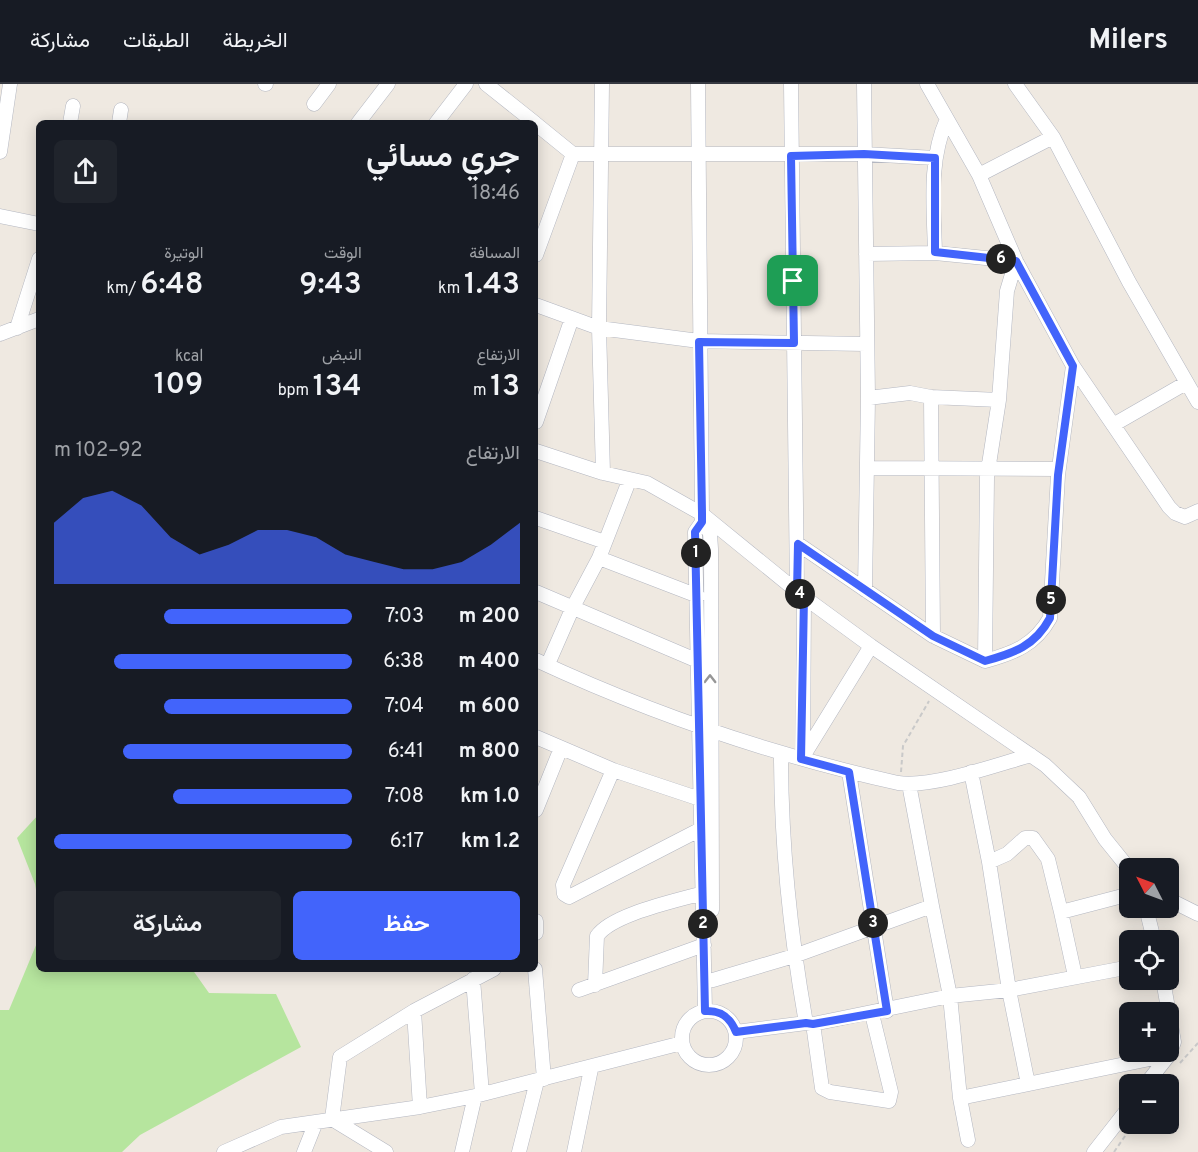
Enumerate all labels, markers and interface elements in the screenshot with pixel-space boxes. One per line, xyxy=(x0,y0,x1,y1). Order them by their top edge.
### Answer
text: Milers xyxy=(1088,23,1168,59)
text: مشاركة xyxy=(30,28,90,55)
text: الطبقات xyxy=(123,28,190,55)
text: الخريطة xyxy=(223,28,288,55)
text: جري مسائي xyxy=(366,137,520,179)
button: share xyxy=(54,140,117,203)
text: 18:46 xyxy=(471,181,520,207)
text: الوتيرة xyxy=(164,244,203,264)
text: الوقت xyxy=(324,244,362,264)
text: المسافة xyxy=(469,244,520,264)
pin: 6 xyxy=(986,244,1016,274)
text: 6 xyxy=(996,249,1006,269)
pin xyxy=(767,255,818,306)
icon: arrive xyxy=(776,264,809,297)
text: 6:48 xyxy=(140,267,203,304)
text: 9:43 xyxy=(299,267,362,304)
text: 1.43 xyxy=(464,267,520,304)
text: /km xyxy=(106,279,140,299)
text: km xyxy=(438,279,464,299)
text: النبض xyxy=(322,346,362,366)
text: الارتفاع xyxy=(477,346,520,366)
text: kcal xyxy=(175,347,203,367)
text: 109 xyxy=(154,367,203,404)
text: 134 xyxy=(313,369,362,406)
text: 13 xyxy=(490,369,520,406)
text: bpm xyxy=(278,381,313,401)
text: m xyxy=(473,381,490,401)
text: 92–102 m xyxy=(54,438,143,464)
text: الارتفاع xyxy=(466,441,520,467)
pin: 1 xyxy=(681,538,711,568)
text: 1 xyxy=(693,543,699,563)
pin: 4 xyxy=(785,579,815,609)
text: 4 xyxy=(795,584,805,604)
pin: 5 xyxy=(1036,585,1066,615)
text: 5 xyxy=(1046,590,1056,610)
text: 7:03 xyxy=(385,604,424,630)
text: 200 m xyxy=(459,604,520,630)
text: 6:38 xyxy=(383,649,424,675)
text: 400 m xyxy=(458,649,520,675)
one-way arrow xyxy=(704,674,716,683)
text: 7:04 xyxy=(385,694,424,720)
text: 600 m xyxy=(459,694,520,720)
text: 6:41 xyxy=(388,739,424,765)
text: 800 m xyxy=(459,739,520,765)
text: 7:08 xyxy=(385,784,424,810)
text: 1.0 km xyxy=(460,784,520,810)
text: 6:17 xyxy=(390,829,424,855)
text: 1.2 km xyxy=(461,829,520,855)
north arrow xyxy=(1119,858,1179,918)
map controls xyxy=(1119,858,1179,1134)
button: مشاركة xyxy=(54,891,281,960)
button: حفظ xyxy=(293,891,520,960)
pin: 3 xyxy=(858,908,888,938)
pin: 2 xyxy=(688,909,718,939)
text: 3 xyxy=(868,913,878,933)
text: 2 xyxy=(698,914,708,934)
button: locate xyxy=(1119,930,1179,990)
button: + xyxy=(1119,1002,1179,1062)
button: − xyxy=(1119,1074,1179,1134)

